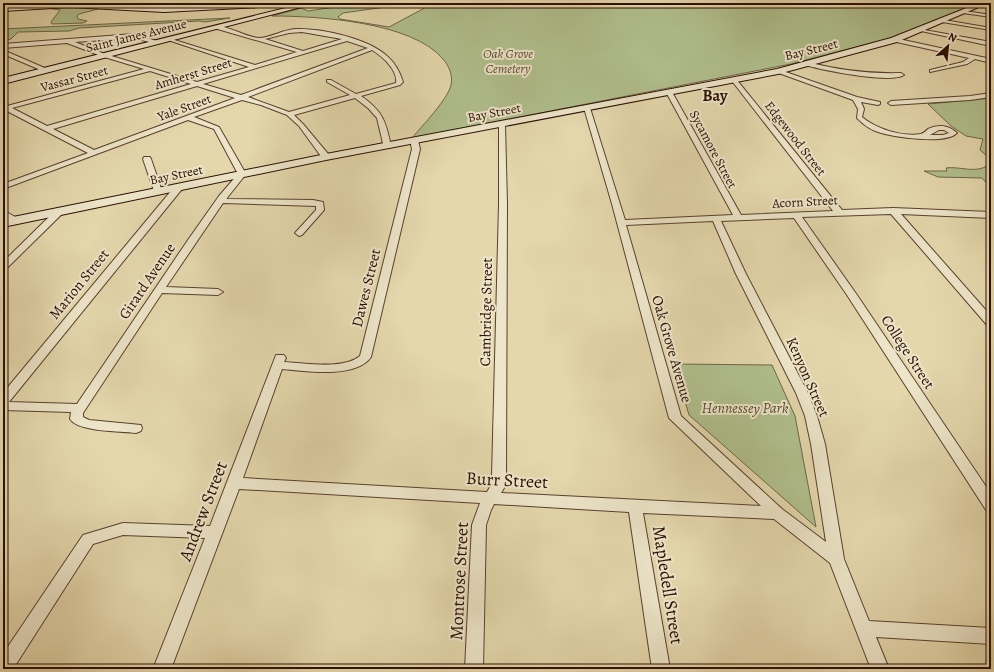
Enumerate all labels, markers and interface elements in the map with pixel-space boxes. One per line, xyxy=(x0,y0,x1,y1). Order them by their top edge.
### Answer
street label: Saint James Avenue xyxy=(84,15,189,56)
north arrow xyxy=(928,26,968,66)
text: N xyxy=(945,29,959,46)
street label: Bay Street xyxy=(783,35,840,64)
park label: Oak Grove Cemetery xyxy=(483,45,533,77)
street label: Amherst Street xyxy=(151,53,235,94)
street label: Vassar Street xyxy=(38,61,110,96)
district label: Bay xyxy=(703,85,728,107)
street label: Yale Street xyxy=(154,90,214,125)
street label: Edgewood Street xyxy=(761,98,830,180)
street label: Bay Street xyxy=(466,99,523,126)
street label: Sycamore Street xyxy=(686,107,742,192)
street label: Bay Street xyxy=(148,160,205,188)
street label: Acorn Street xyxy=(771,191,839,212)
street label: Girard Avenue xyxy=(114,239,180,323)
street label: Marion Street xyxy=(44,245,114,323)
street label: Dawes Street xyxy=(347,247,385,329)
street label: Cambridge Street xyxy=(475,257,497,366)
street label: Oak Grove Avenue xyxy=(647,293,697,405)
street label: College Street xyxy=(877,311,939,393)
street label: Kenyon Street xyxy=(781,334,835,420)
park label: Hennessey Park xyxy=(702,398,789,418)
street label: Andrew Street xyxy=(173,458,233,565)
street label: Burr Street xyxy=(465,466,549,494)
street label: Montrose Street xyxy=(444,521,474,641)
street label: Mapledell Street xyxy=(647,524,689,646)

